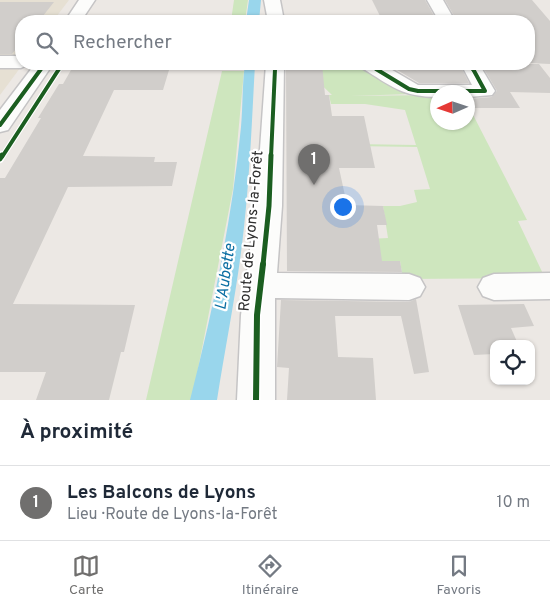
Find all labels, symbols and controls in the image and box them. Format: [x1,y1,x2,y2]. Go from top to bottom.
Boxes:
search box [15,15,535,70]
icon: search [33,29,61,57]
text: Rechercher [73,31,172,55]
north arrow [430,85,475,130]
pin: 1 [298,144,330,185]
street label: Route de Lyons-la-Forêt [235,150,269,312]
your location [330,194,356,220]
water label: L'Aubette [211,242,241,311]
map controls [490,340,535,385]
button: locate [490,340,535,385]
text: À proximité [20,419,133,446]
text: Les Balcons de Lyons [67,481,256,505]
text: 1 [33,493,39,513]
text: 10 m [496,493,530,513]
text: Lieu · Route de Lyons-la-Forêt [67,505,278,525]
tab: Carte [69,552,104,599]
tab: Itinéraire [242,552,299,599]
tab: Favoris [437,552,481,599]

